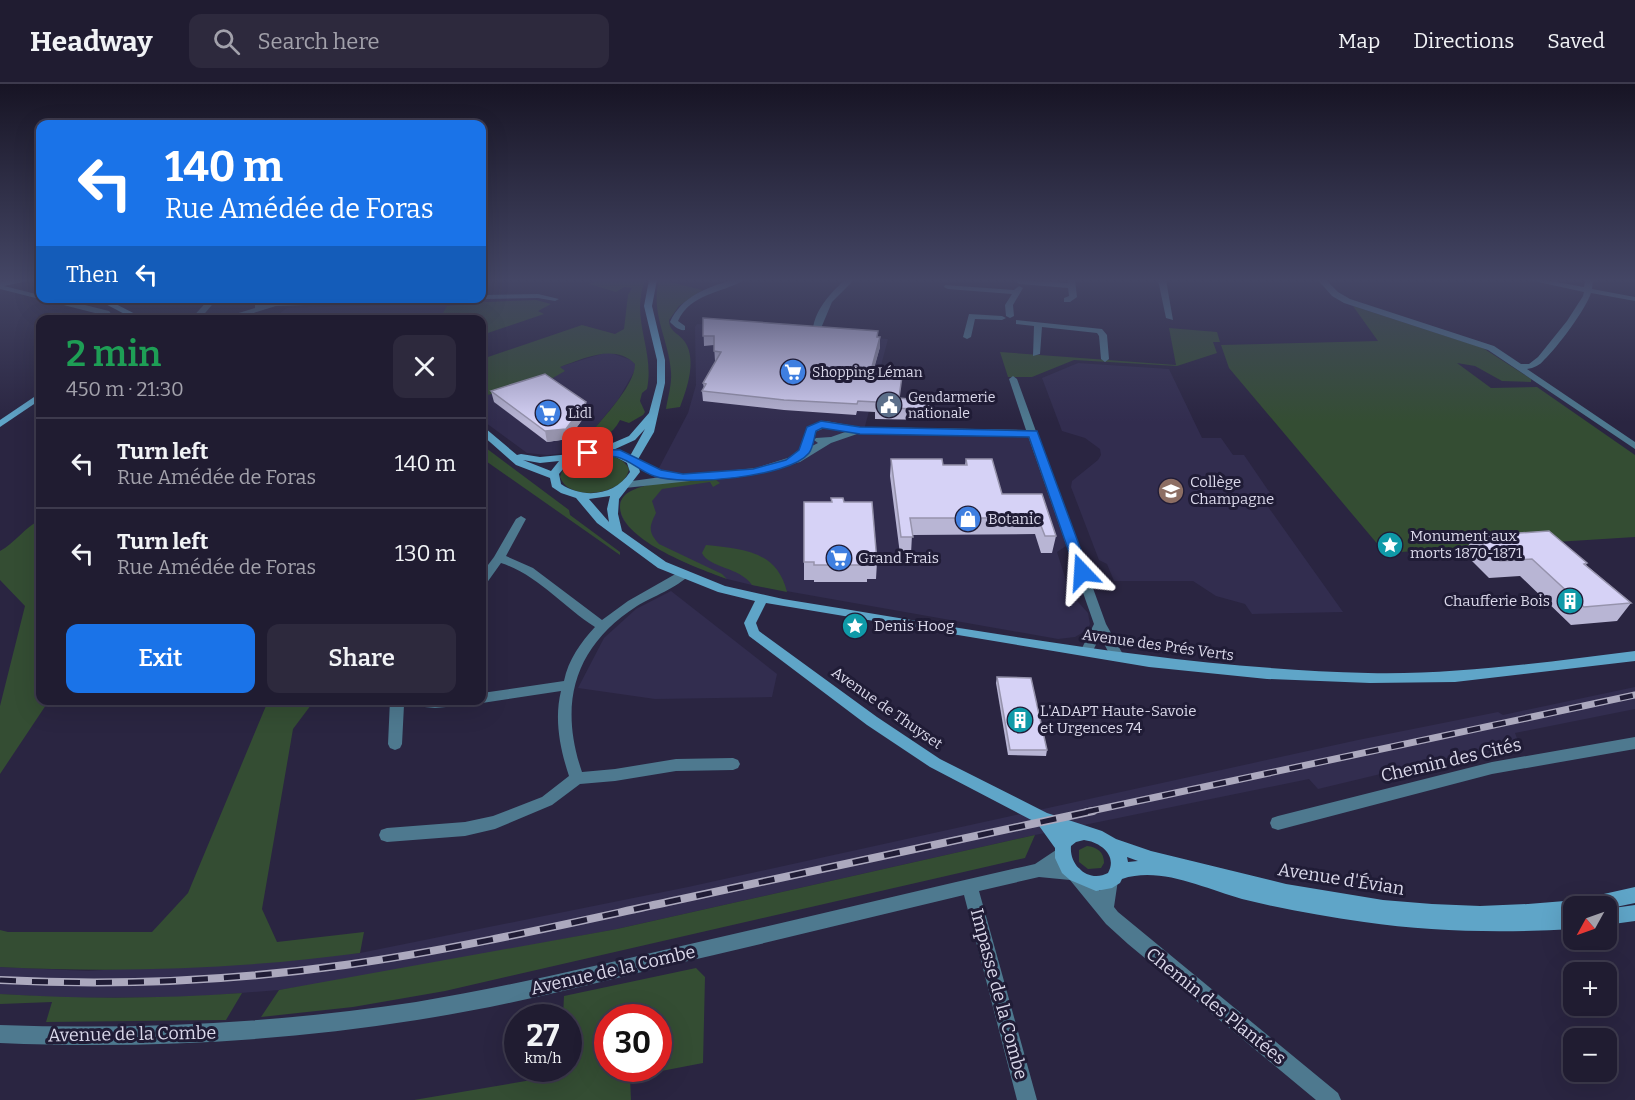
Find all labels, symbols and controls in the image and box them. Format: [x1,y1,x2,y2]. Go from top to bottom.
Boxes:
search box [189,14,609,68]
text: Headway [30,25,153,58]
icon: search [210,25,243,58]
text: Search here [258,28,380,55]
text: Map [1338,28,1380,54]
text: Directions [1413,28,1514,54]
text: Saved [1547,28,1605,54]
text: 140 m [165,142,283,192]
icon: left [66,144,144,222]
text: Rue Amédée de Foras [165,193,434,225]
icon: left [130,258,163,291]
text: Then [66,261,118,288]
text: 2 min [66,332,161,376]
button: close [393,335,456,398]
supermarket icon: Shopping Léman [778,357,808,387]
place label: Shopping Léman [812,364,923,381]
text: 450 m · 21:30 [66,377,184,401]
place label: Gendarmerie nationale [908,389,995,422]
public building icon: Gendarmerie nationale [874,390,904,420]
supermarket icon: Lidl [533,398,563,428]
place label: Lidl [568,405,592,422]
pin [562,427,613,478]
icon: arrive [571,436,604,469]
text: Turn left [117,438,209,465]
icon: left [66,447,99,480]
text: 140 m [395,450,456,477]
text: Rue Amédée de Foras [117,465,316,489]
place label: Collège Champagne [1190,473,1274,508]
school or university icon: Collège Champagne [1156,476,1186,506]
shop icon: Botanic [953,504,983,534]
place label: Botanic [988,510,1042,528]
place label: Monument aux morts 1870-1871 [1410,527,1522,562]
text: Turn left [117,528,209,555]
place icon: Monument aux morts 1870-1871 [1375,530,1405,560]
icon: left [66,537,99,570]
text: 130 m [395,540,456,567]
position arrow [1050,540,1114,604]
supermarket icon: Grand Frais [824,543,854,573]
place label: Grand Frais [858,549,939,567]
text: Rue Amédée de Foras [117,555,316,579]
building icon: Chaufferie Bois [1555,586,1585,616]
place label: Chaufferie Bois [1444,592,1550,610]
place icon: Denis Hoog [840,611,870,641]
place label: Denis Hoog [874,617,954,635]
button: Exit [66,624,255,693]
button: Share [267,624,456,693]
street label: Avenue des Prés Verts [1081,625,1235,665]
street label: Avenue de Thuyset [828,663,946,753]
place label: L'ADAPT Haute-Savoie et Urgences 74 [1040,702,1196,737]
building icon: L'ADAPT Haute-Savoie et Urgences 74 [1005,705,1035,735]
street label: Chemin des Cités [1379,733,1523,787]
street label: Avenue d'Évian [1276,857,1407,900]
north arrow [1563,896,1617,950]
map controls [1563,896,1617,1082]
street label: Impasse de la Combe [966,906,1032,1082]
street label: Avenue de la Combe [529,940,697,1000]
street label: Chemin des Plantées [1142,943,1290,1069]
button: + [1563,962,1617,1016]
speed limit sign: 30 [594,1004,672,1082]
text: 27 [527,1018,559,1054]
street label: Avenue de la Combe [48,1022,216,1046]
button: − [1563,1028,1617,1082]
text: km/h [524,1049,562,1067]

